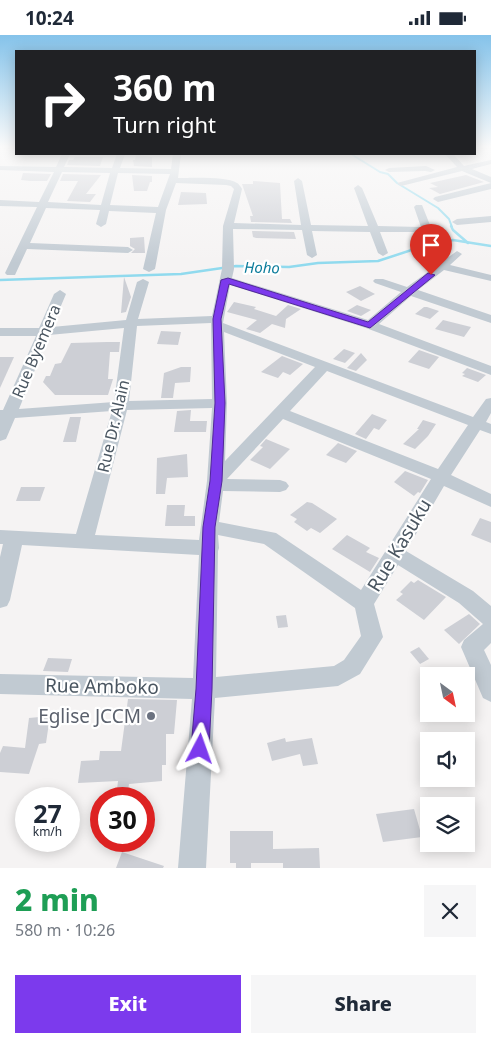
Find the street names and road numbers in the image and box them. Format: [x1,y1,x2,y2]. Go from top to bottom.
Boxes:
street label: Rue Byemera [6,301,66,401]
street label: Rue Dr. Alain [92,377,134,475]
street label: Rue Kasuku [361,494,437,596]
street label: Rue Amboko [45,672,159,700]

